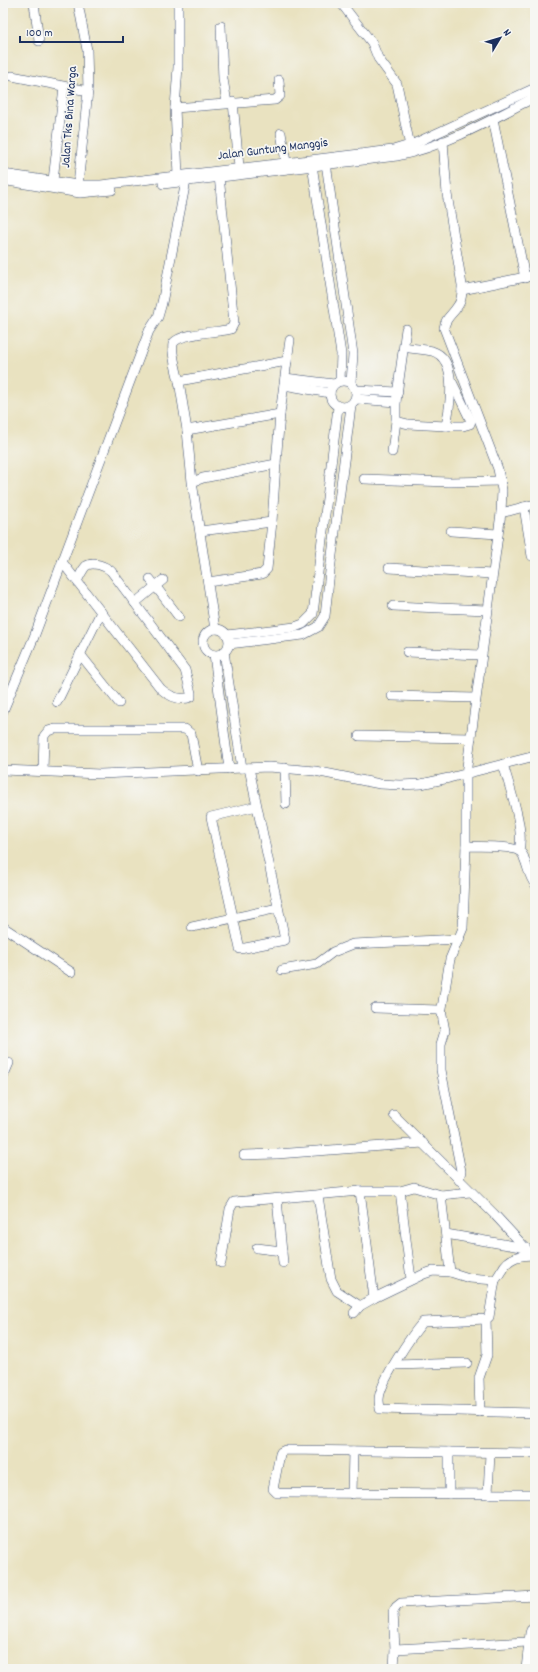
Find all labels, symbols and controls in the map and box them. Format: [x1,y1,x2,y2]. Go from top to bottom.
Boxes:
scale bar [20,18,123,44]
north arrow [480,18,520,58]
text: 100 m [26,25,53,42]
text: N [498,26,515,41]
street label: Jalan Tks Bina Warga [57,65,83,168]
street label: Jalan Guntung Manggis [217,134,329,166]

